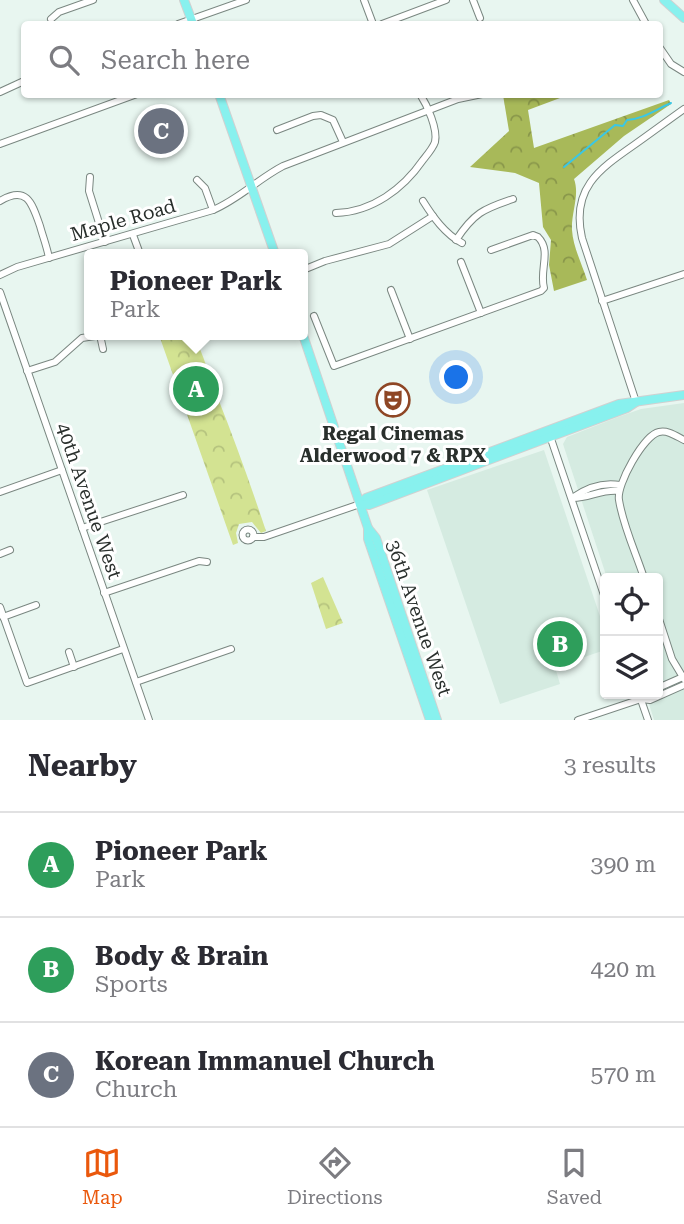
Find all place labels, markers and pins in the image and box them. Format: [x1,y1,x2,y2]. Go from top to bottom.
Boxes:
pin: C [138,105,184,157]
pin: A [173,363,219,415]
theatre icon: Regal Cinemas Alderwood 7 & RPX [374,381,412,419]
place label: Regal Cinemas Alderwood 7 & RPX [300,422,486,467]
pin: B [537,618,583,670]

